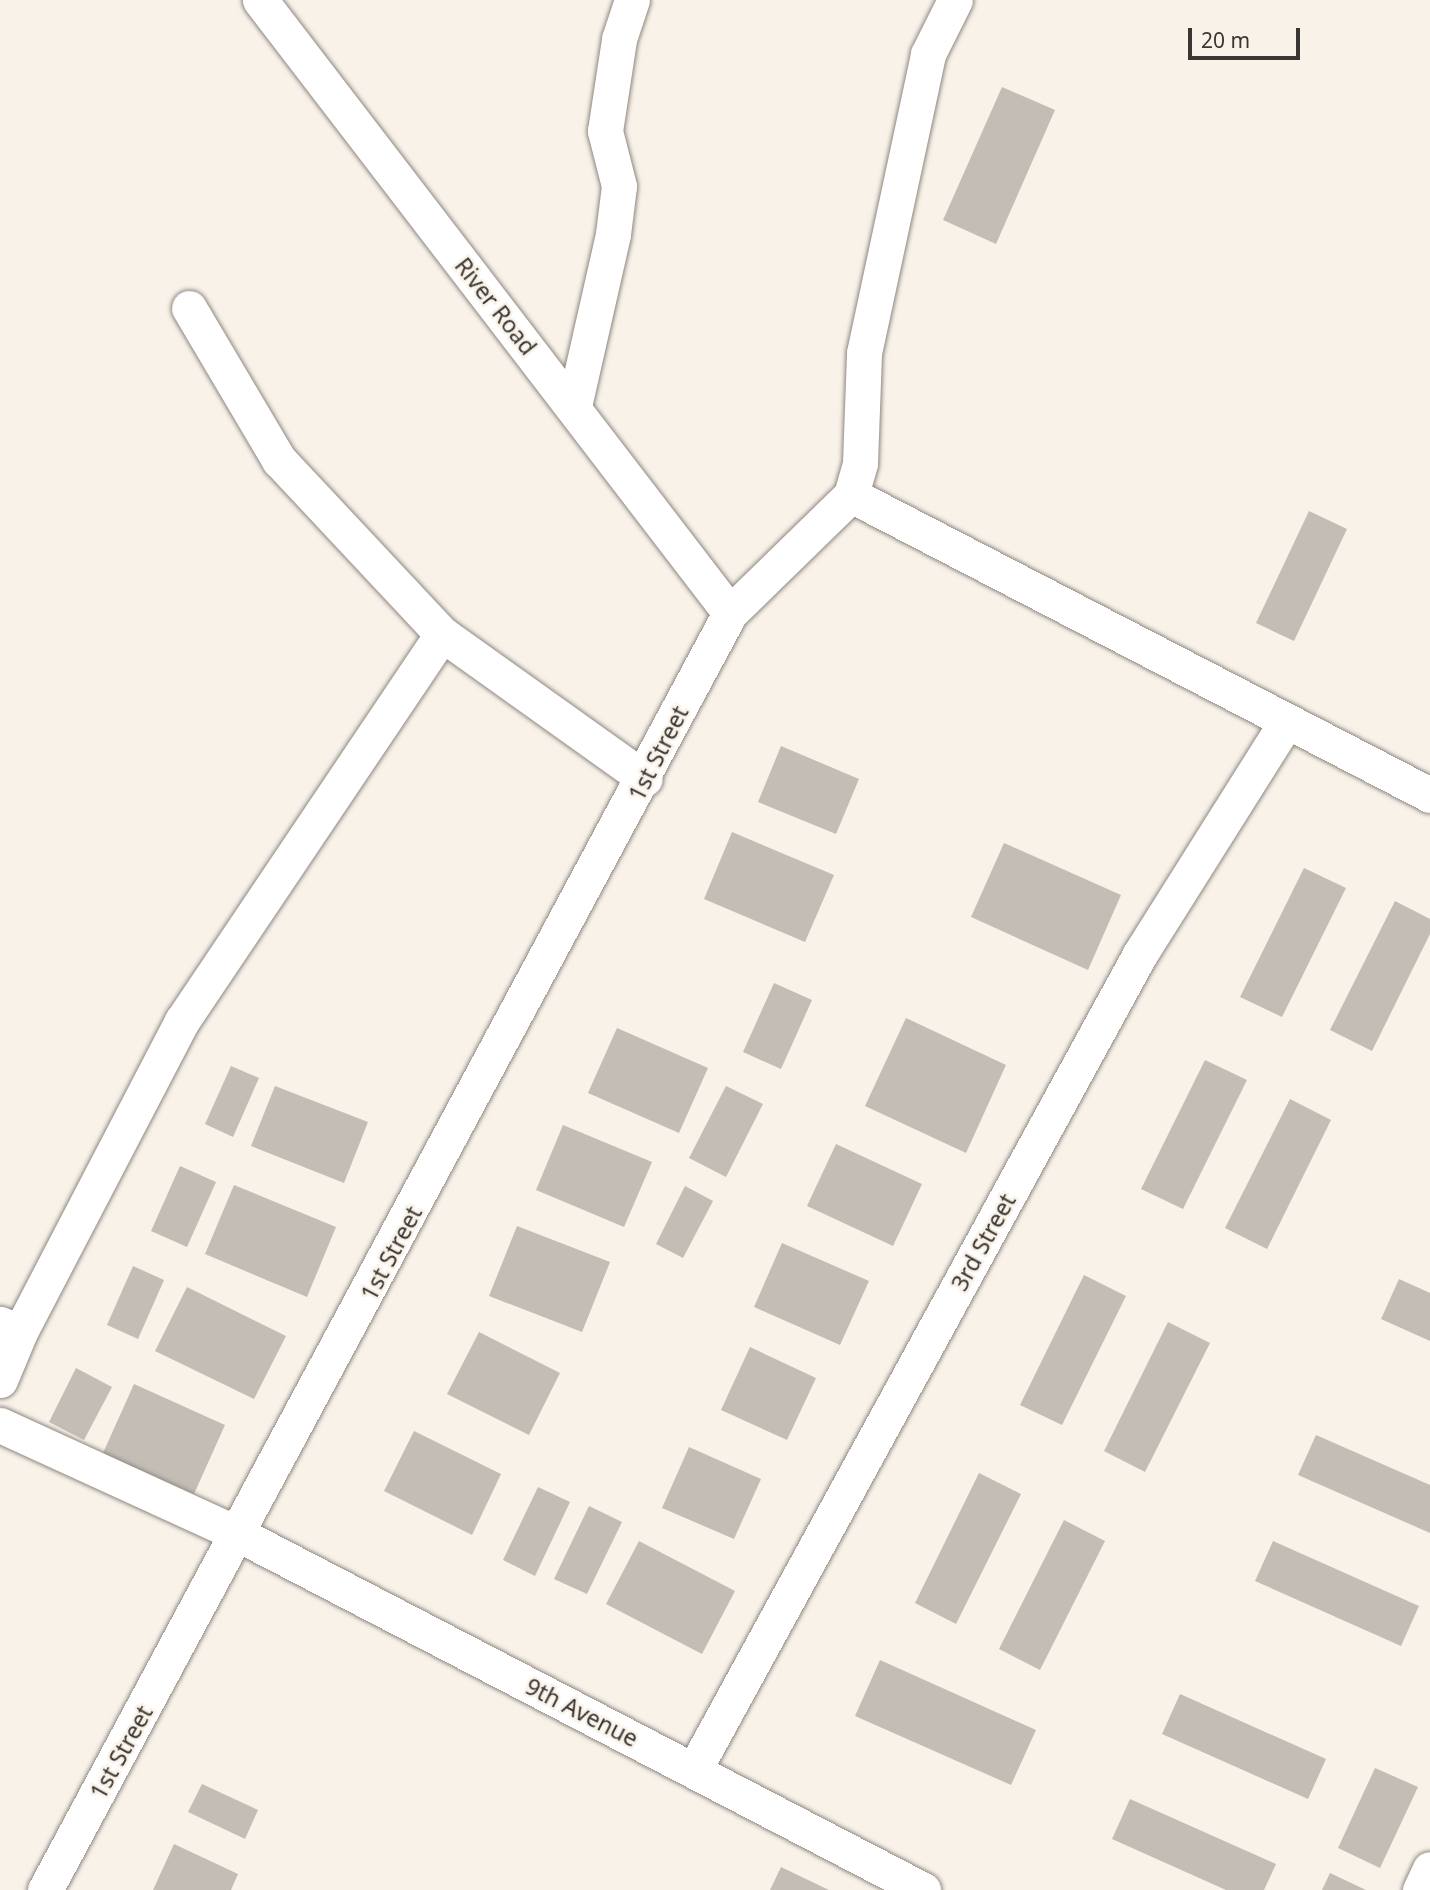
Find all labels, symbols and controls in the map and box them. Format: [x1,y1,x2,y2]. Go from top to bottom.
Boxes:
scale bar [1192,14,1304,58]
text: 20 m [1201,26,1250,54]
street label: River Road [450,252,542,360]
street label: 1st Street [622,701,694,805]
street label: 3rd Street [945,1189,1021,1295]
street label: 1st Street [355,1201,427,1305]
street label: 9th Avenue [521,1672,643,1752]
street label: 1st Street [84,1700,158,1804]

